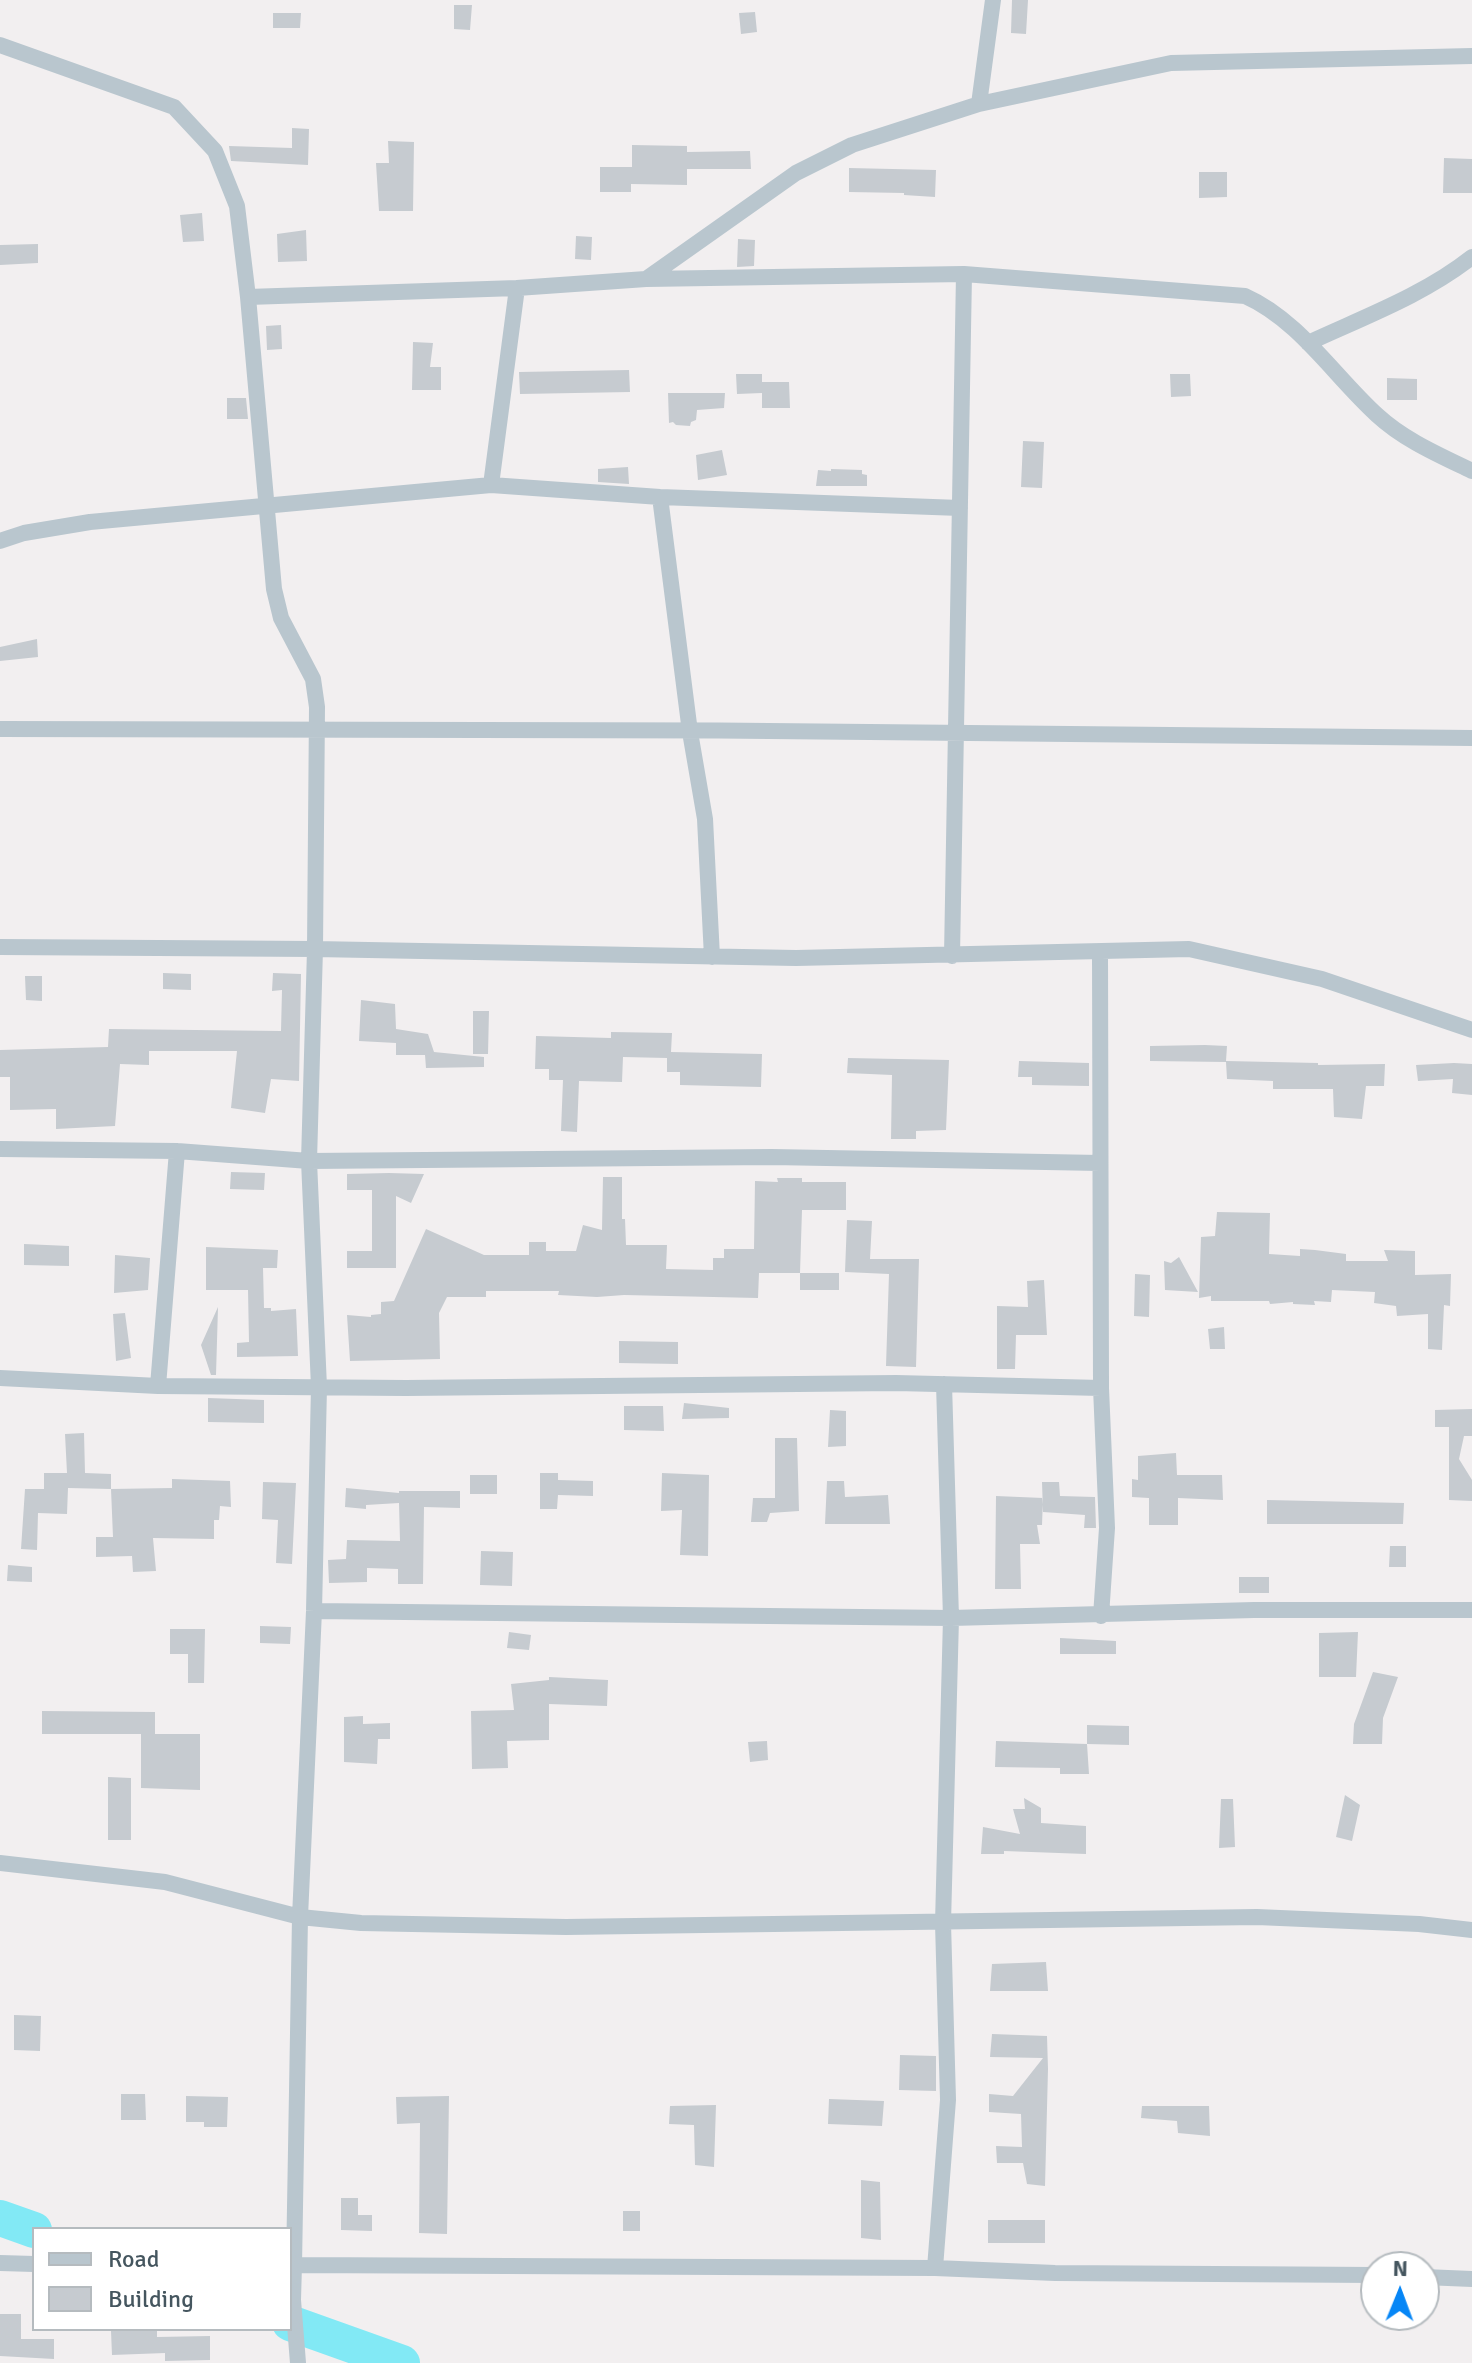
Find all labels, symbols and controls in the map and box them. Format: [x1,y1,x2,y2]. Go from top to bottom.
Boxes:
legend [32,2227,292,2331]
text: Road [108,2244,159,2274]
north arrow [1360,2251,1440,2331]
text: N [1393,2255,1408,2282]
text: Building [108,2284,194,2314]

